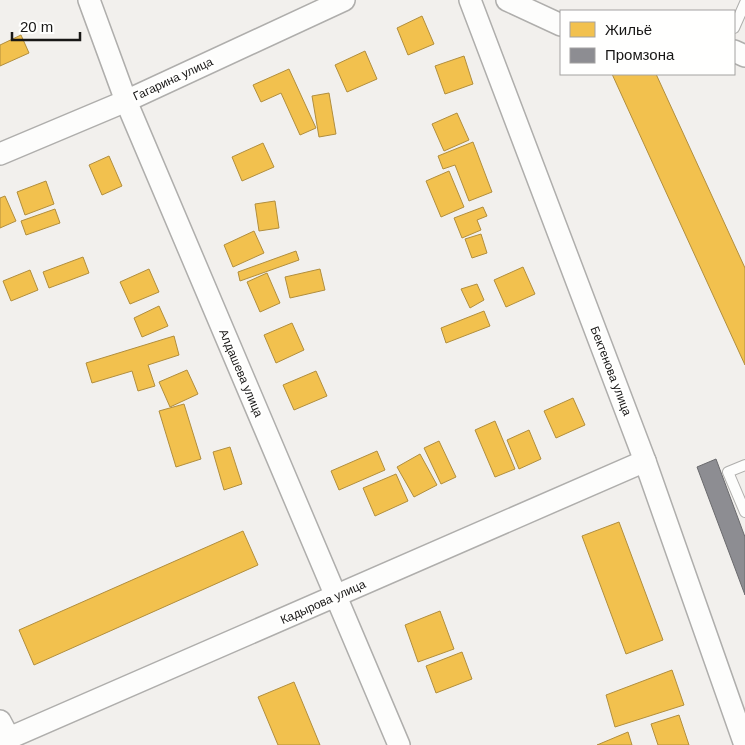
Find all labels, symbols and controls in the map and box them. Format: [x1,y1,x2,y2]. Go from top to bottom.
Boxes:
scale bar [12,10,80,42]
legend [560,10,735,75]
text: 20 m [20,18,53,35]
text: Жильё [605,21,652,38]
text: Промзона [605,46,675,63]
street label: Гагарина улица [131,54,215,104]
street label: Бектенова улица [588,324,635,418]
street label: Алдашева улица [216,327,266,419]
street label: Кадырова улица [278,577,368,627]

